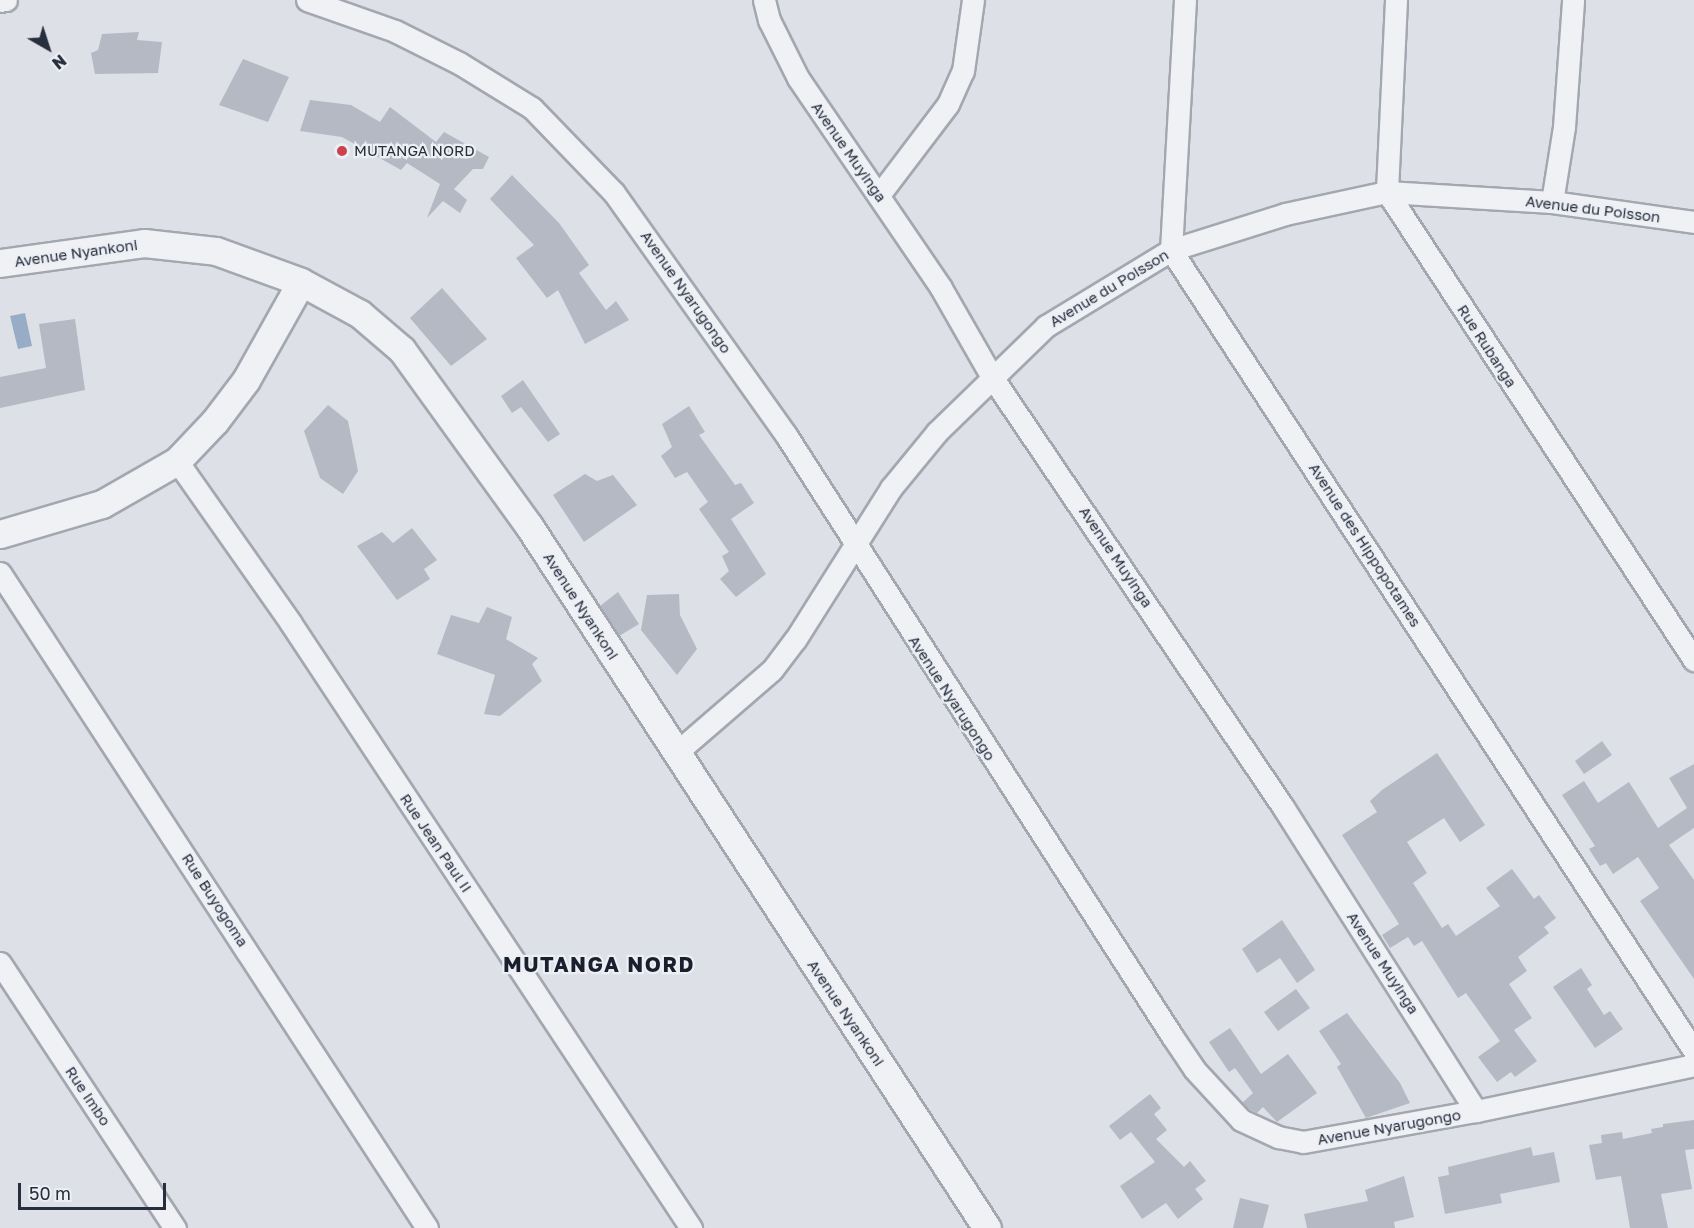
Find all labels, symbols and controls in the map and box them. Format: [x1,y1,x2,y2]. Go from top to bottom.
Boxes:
north arrow [18,18,78,78]
text: N [48,50,70,74]
street label: Avenue Muyinga [808,98,890,206]
place label: MUTANGA NORD [354,142,475,160]
marker: MUTANGA NORD [335,144,349,158]
street label: Avenue du Poisson [1525,192,1661,226]
street label: Avenue Nyarugongo [637,227,735,357]
street label: Avenue Nyankoni [13,235,139,271]
street label: Avenue du Poisson [1046,245,1172,331]
street label: Rue Rubanga [1454,301,1520,391]
street label: Avenue des Hippopotames [1305,460,1425,630]
street label: Avenue Muyinga [1076,503,1156,611]
street label: Avenue Nyankoni [540,549,622,663]
street label: Avenue Nyarugongo [905,632,999,764]
street label: Rue Jean Paul II [396,790,476,896]
street label: Rue Buyogoma [178,850,252,950]
street label: Avenue Muyinga [1343,909,1423,1017]
district label: MUTANGA NORD [503,951,695,977]
street label: Avenue Nyankoni [804,956,888,1070]
street label: Rue Imbo [62,1063,114,1129]
street label: Avenue Nyarugongo [1316,1106,1462,1148]
scale bar [21,1171,170,1209]
text: 50 m [29,1182,71,1204]

